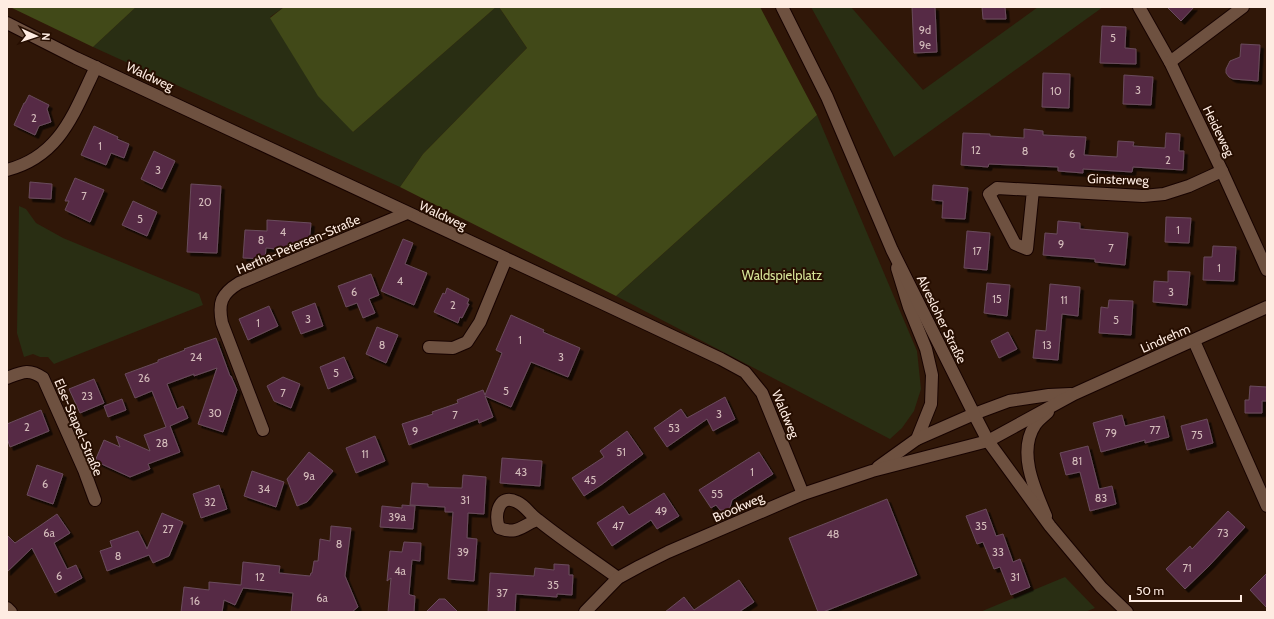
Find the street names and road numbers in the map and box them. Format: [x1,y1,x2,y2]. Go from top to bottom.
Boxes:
street label: Waldweg [124,58,177,94]
street label: Heideweg [1200,103,1238,160]
street label: Ginsterweg [1087,170,1150,188]
street label: Waldweg [417,197,470,233]
street label: Hertha-Petersen-Straße [234,211,363,277]
street label: Alvesloher Straße [914,272,970,366]
street label: Lindrehm [1138,320,1192,356]
street label: Else-Stapel-Straße [51,376,107,478]
street label: Waldweg [769,388,803,441]
street label: Brookweg [710,488,767,525]

